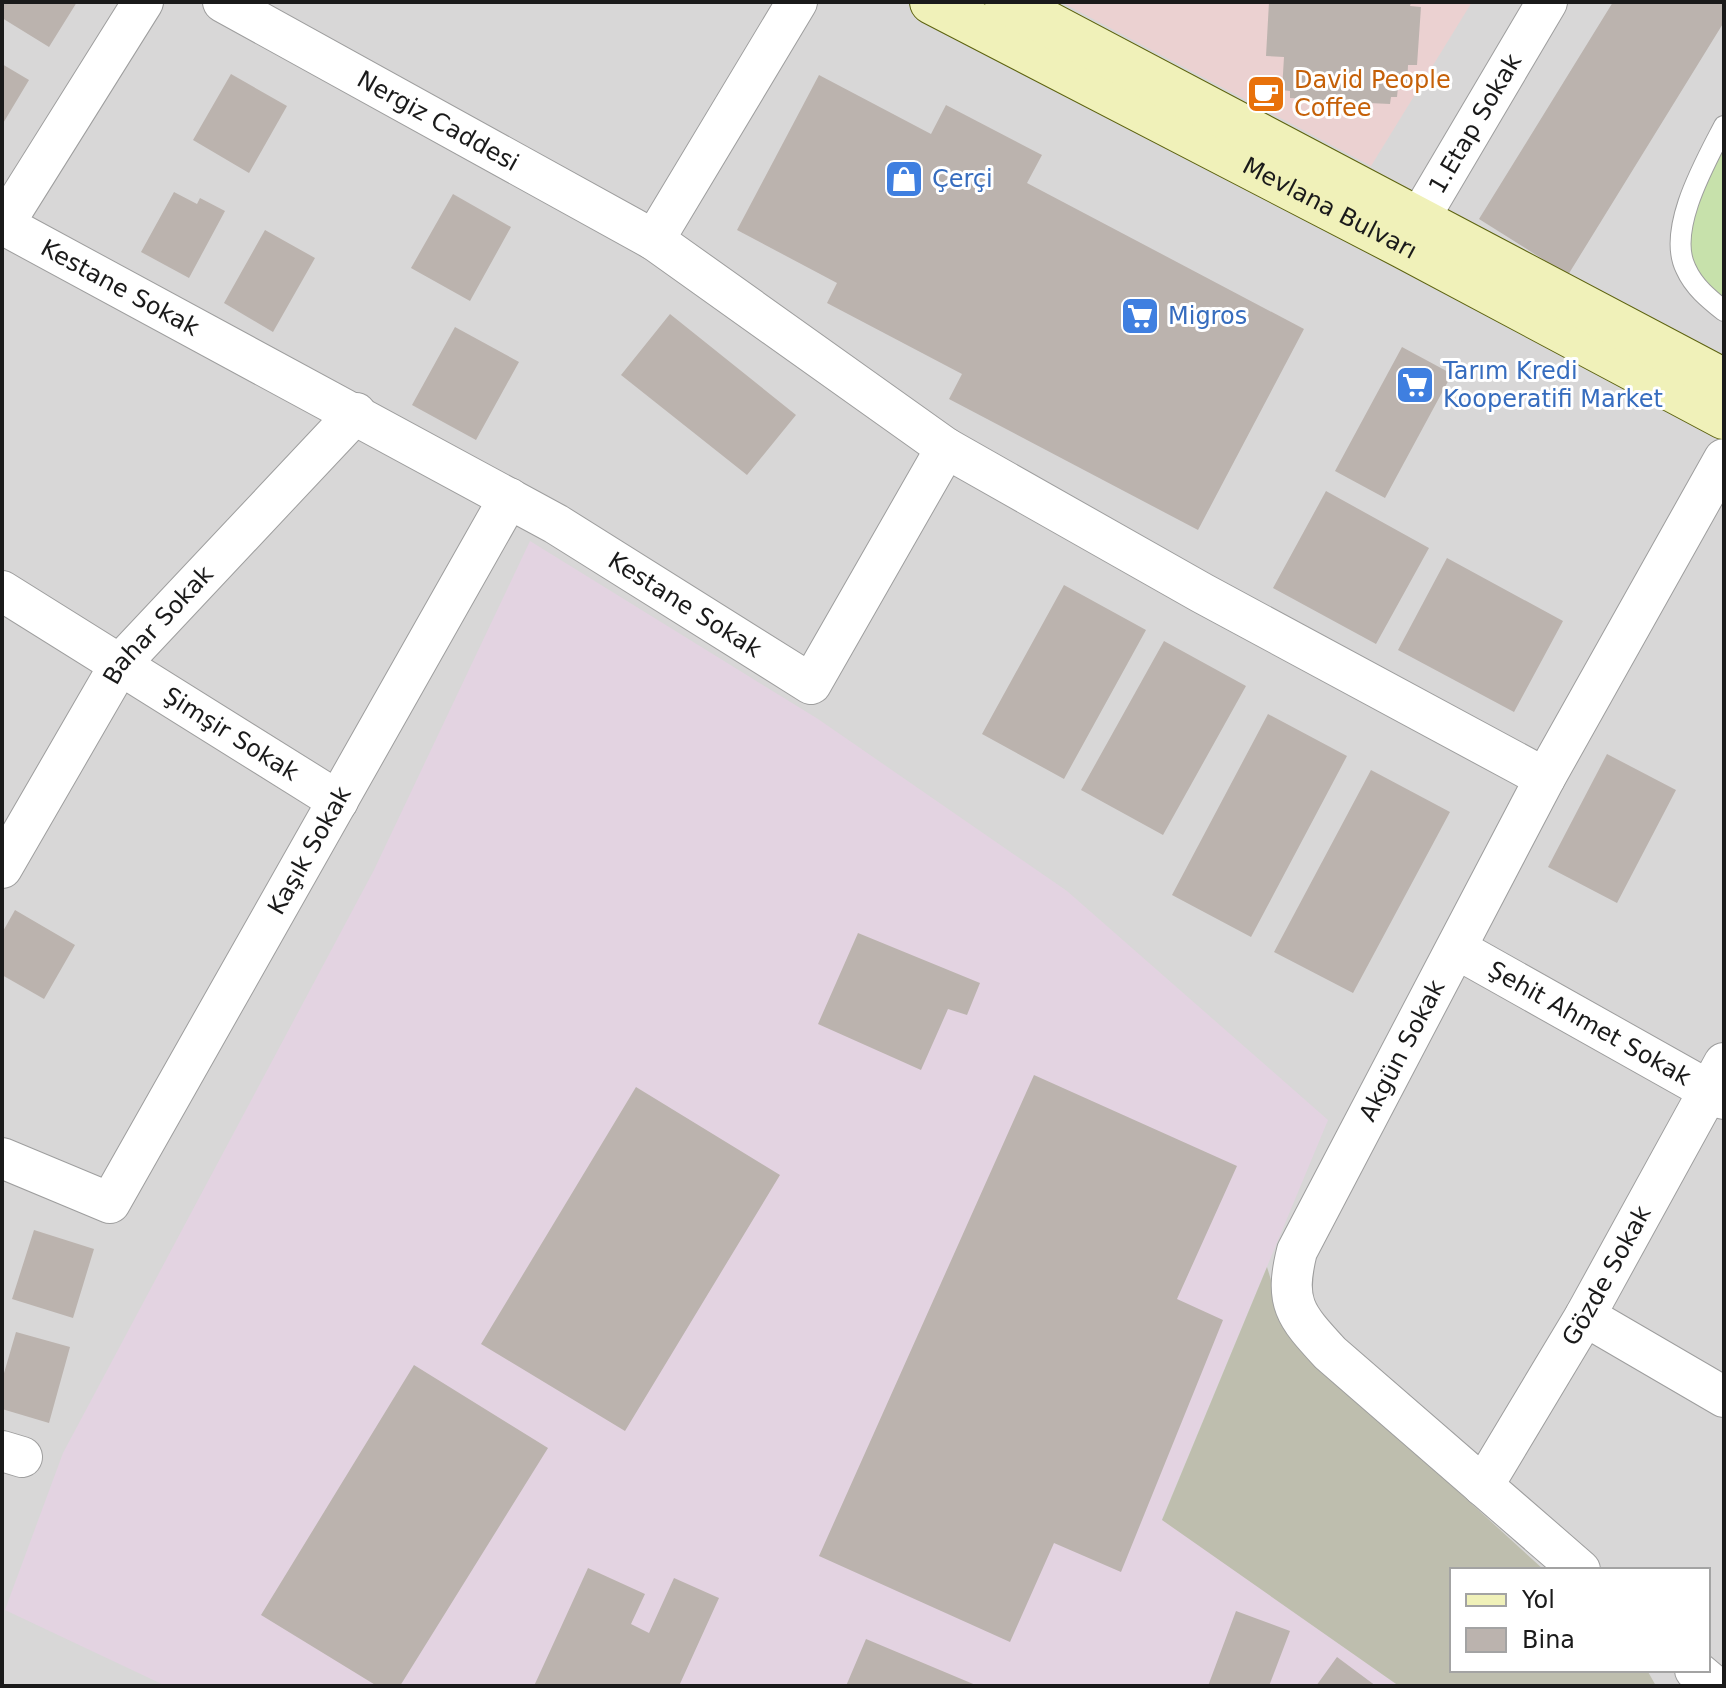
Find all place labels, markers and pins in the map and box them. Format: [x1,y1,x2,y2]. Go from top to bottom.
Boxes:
place label: David People Coffee [1294,66,1451,122]
cafe icon: David People Coffee [1245,73,1287,115]
shop icon: Çerçi [883,158,925,200]
place label: Çerçi [932,165,993,193]
supermarket icon: Migros [1119,295,1161,337]
place label: Migros [1168,302,1247,330]
place label: Tarım Kredi Kooperatifi Market [1442,357,1663,413]
supermarket icon: Tarım Kredi Kooperatifi Market [1394,364,1436,406]

